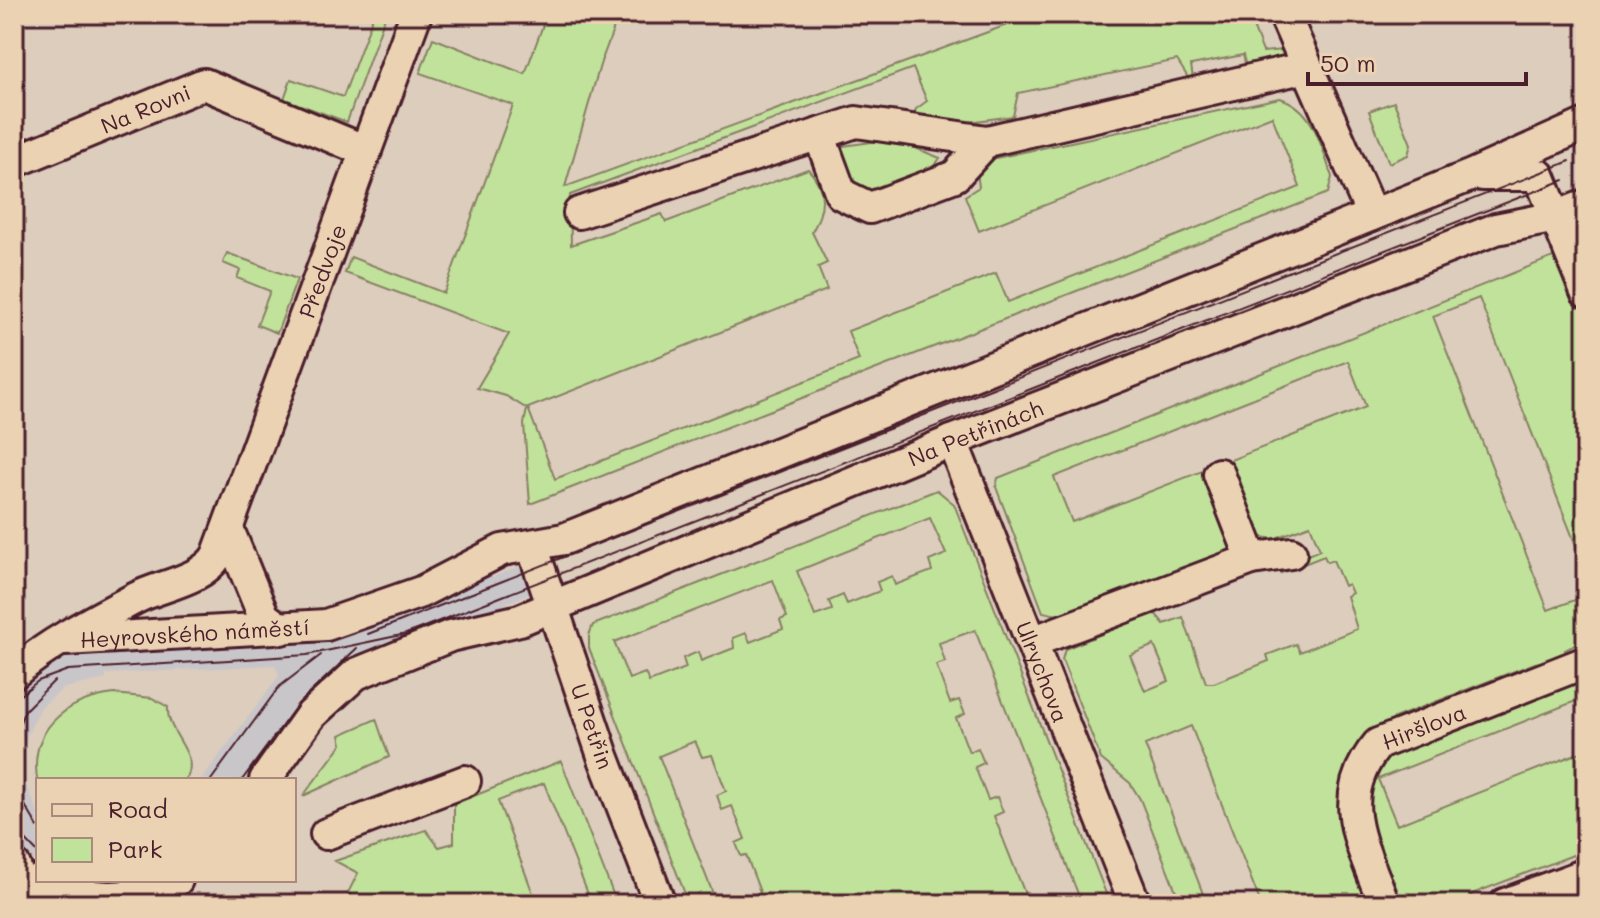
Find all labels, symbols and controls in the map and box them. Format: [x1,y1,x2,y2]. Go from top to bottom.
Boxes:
scale bar [1308,36,1526,86]
text: 50 m [1320,47,1376,78]
street label: Na Rovni [96,77,195,139]
street label: Předvoje [291,220,352,322]
street label: Na Petřinách [903,393,1047,472]
street label: Heyrovského náměstí [79,611,310,654]
street label: Ulrychova [1010,617,1076,726]
street label: U Petřin [565,679,621,773]
street label: Hiršlova [1377,696,1470,756]
legend [36,778,296,882]
text: Road [108,793,168,824]
text: Park [108,833,162,864]

